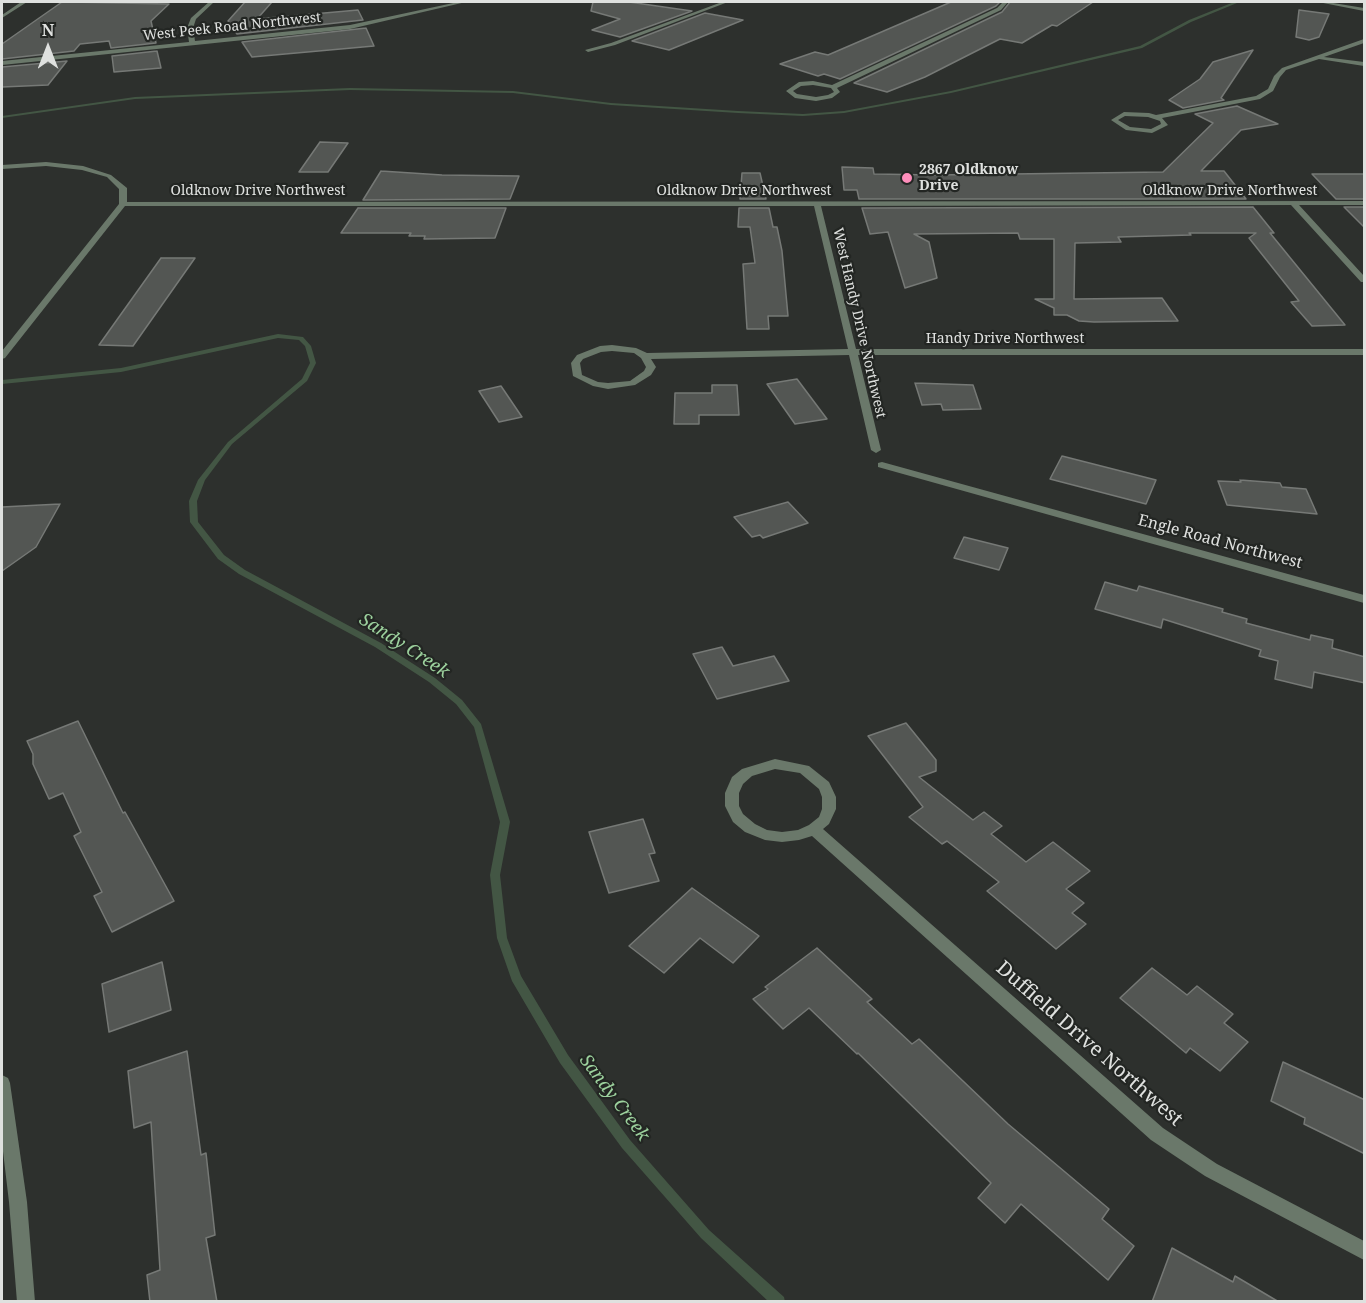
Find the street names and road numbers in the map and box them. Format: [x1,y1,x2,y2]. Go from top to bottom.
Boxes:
street label: West Peek Road Northwest [142,9,322,45]
street label: Oldknow Drive Northwest [171,183,345,199]
street label: Oldknow Drive Northwest [657,183,831,199]
street label: Oldknow Drive Northwest [1143,183,1317,199]
street label: West Handy Drive Northwest [829,226,889,420]
street label: Handy Drive Northwest [926,331,1084,347]
street label: Engle Road Northwest [1136,511,1304,573]
street label: Duffield Drive Northwest [991,956,1187,1132]

